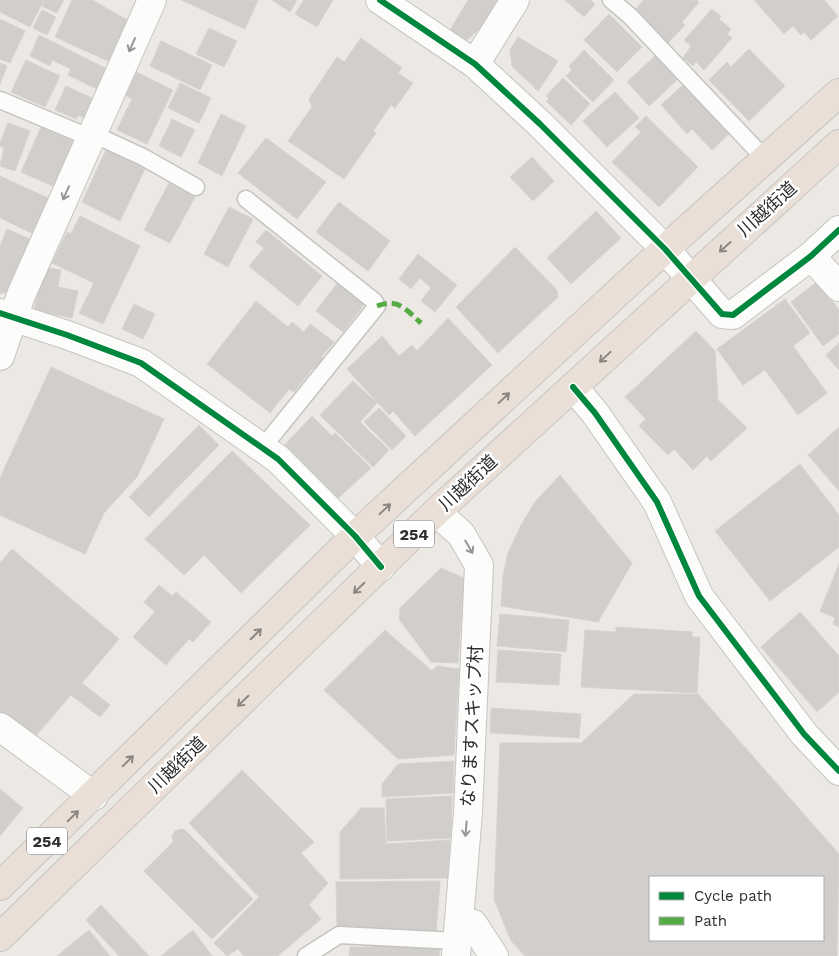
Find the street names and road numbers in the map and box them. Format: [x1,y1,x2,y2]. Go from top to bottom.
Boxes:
street label: 川越街道 [733,177,800,241]
street label: 川越街道 [434,450,501,515]
road number: 254 [394,520,434,548]
street label: なりますスキップ村 [457,645,486,807]
street label: 川越街道 [143,732,210,797]
road number: 254 [27,828,67,854]

